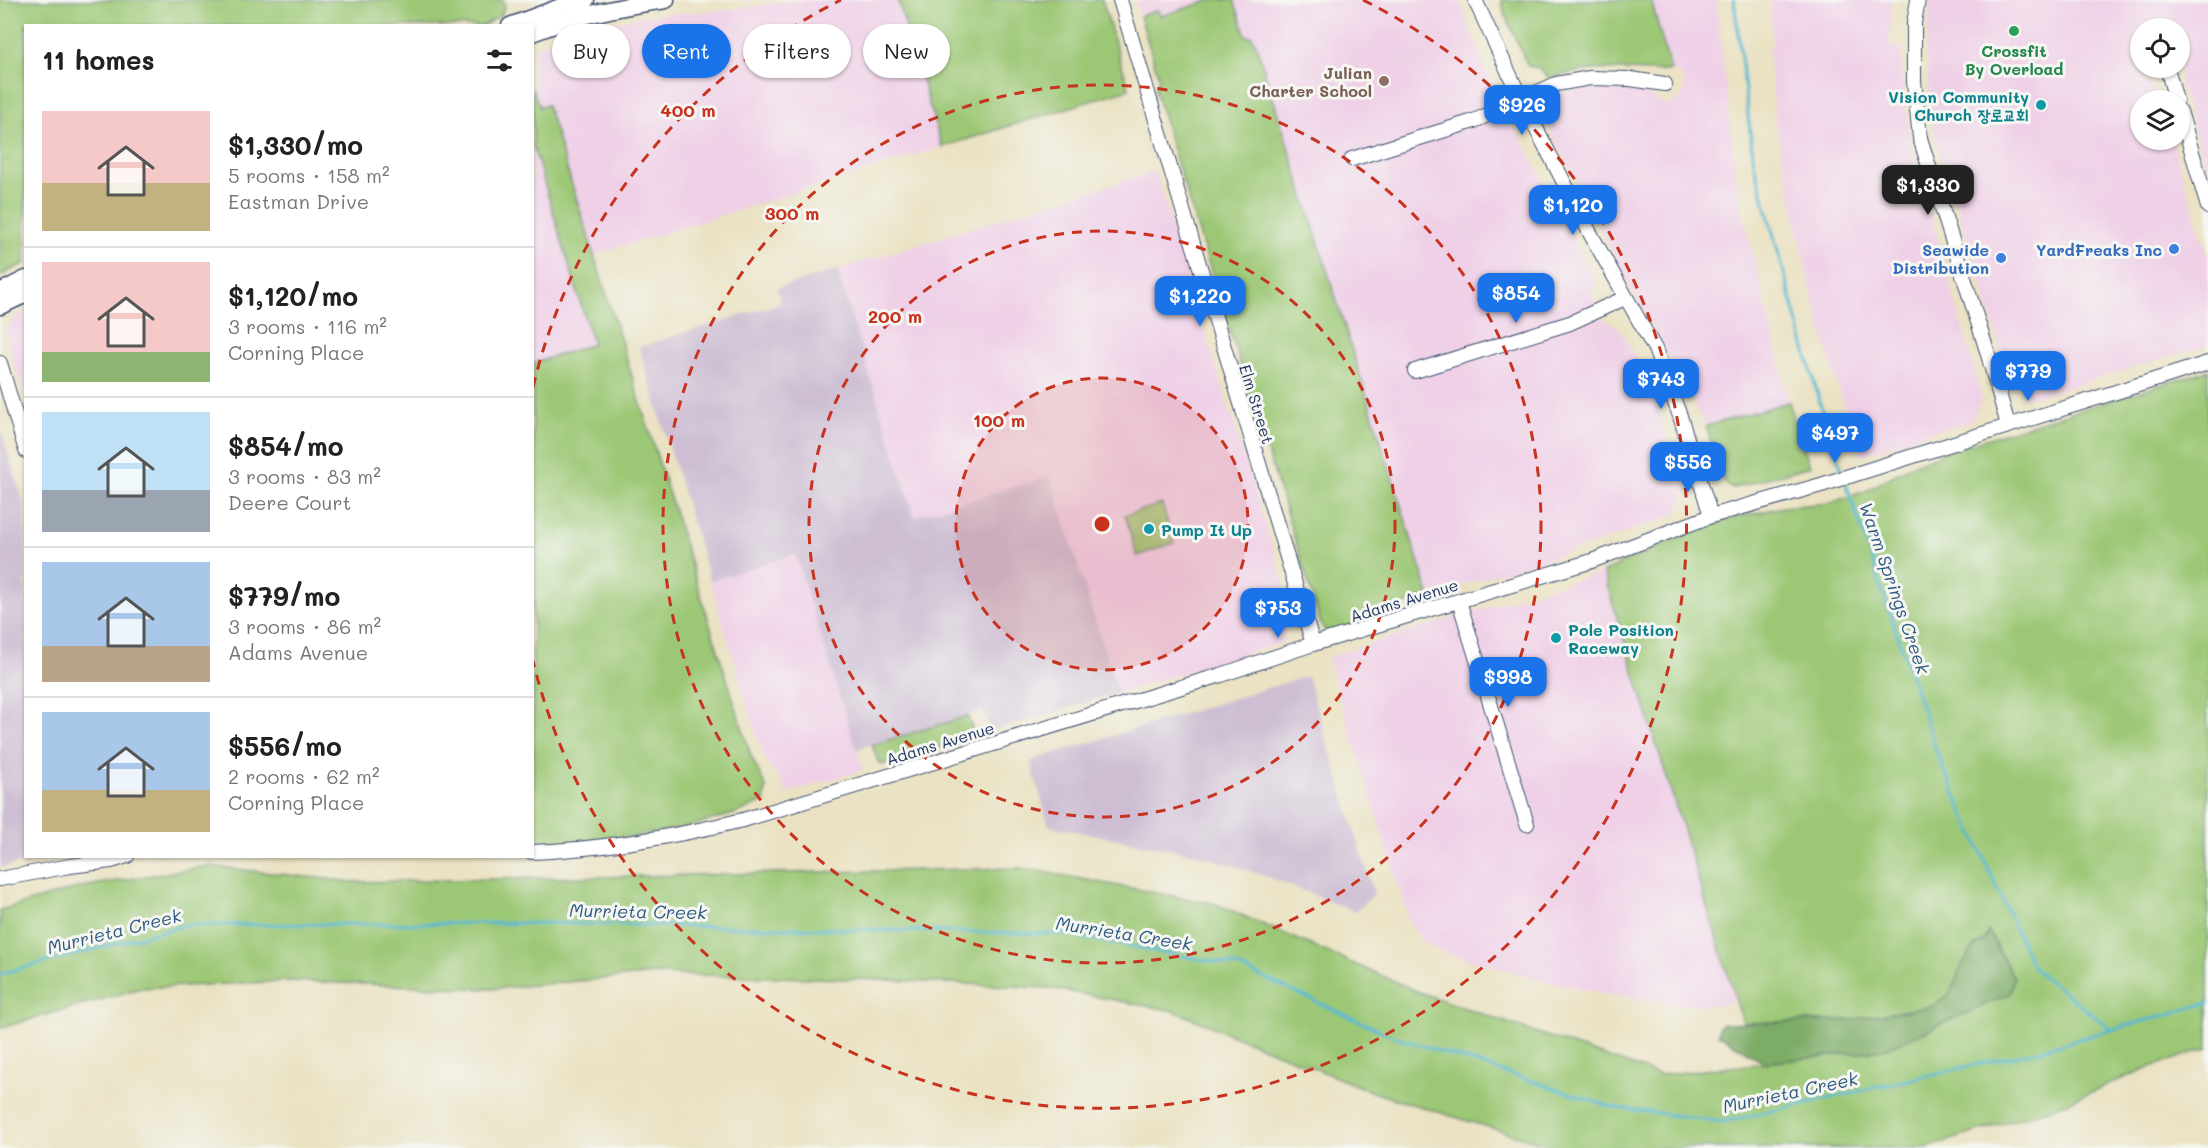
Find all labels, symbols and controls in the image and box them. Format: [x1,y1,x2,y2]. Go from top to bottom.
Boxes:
map controls [2130,18,2190,150]
button: locate [2130,18,2190,78]
chip: Buy [552,24,630,78]
chip: Rent [642,24,731,78]
chip: Filters [743,24,851,78]
chip: New [863,24,950,78]
marker: Crossfit By Overload [2007,24,2021,38]
place label: Crossfit By Overload [1965,40,2063,79]
text: 11 homes [42,43,155,77]
icon: filters [483,44,516,77]
place label: Julian Charter School [1249,62,1372,101]
marker: Julian Charter School [1377,74,1391,88]
pin: $926 [1486,85,1558,136]
place label: Vision Community Church 장로교회 [1888,86,2029,125]
button: layers [2130,90,2190,150]
text: $926 [1498,91,1546,117]
text: 400 m [660,98,716,122]
marker: Vision Community Church 장로교회 [2034,98,2048,112]
text: $1,330/mo [228,128,363,162]
icon: home [90,135,162,207]
text: 5 rooms · 158 m² [228,162,390,188]
pin: $1,330 [1879,165,1977,216]
text: $1,330 [1896,171,1960,197]
pin: $1,120 [1524,185,1622,236]
text: Eastman Drive [228,188,369,214]
text: $1,120 [1543,191,1603,217]
text: 300 m [765,201,819,225]
place label: Seawide Distribution [1892,239,1989,278]
place label: YardFreaks Inc [2036,239,2162,260]
marker: YardFreaks Inc [2167,242,2181,256]
marker: Seawide Distribution [1994,251,2008,265]
pin: $854 [1480,273,1552,324]
pin: $1,220 [1151,276,1249,327]
text: $1,120/mo [228,279,358,313]
text: $854 [1491,279,1541,305]
text: $1,220 [1169,282,1231,308]
icon: home [90,286,162,358]
text: 200 m [868,304,922,328]
text: 3 rooms · 116 m² [228,313,387,339]
text: Corning Place [228,339,364,365]
pin: $779 [1992,351,2064,402]
text: $779 [2005,357,2051,383]
pin: $743 [1625,359,1697,410]
street label: Elm Street [1235,362,1279,446]
text: $743 [1637,365,1685,391]
text: 100 m [973,408,1025,432]
pin: $497 [1799,413,1871,464]
text: $497 [1811,419,1859,445]
text: $854/mo [228,429,343,463]
icon: home [90,436,162,508]
pin: $556 [1652,442,1724,493]
text: $556 [1664,448,1712,474]
text: 3 rooms · 83 m² [228,463,381,489]
text: Deere Court [228,489,351,515]
water label: Warm Springs Creek [1854,499,1936,678]
centre of rings [1092,514,1112,534]
place label: Pump It Up [1161,519,1252,540]
marker: Pump It Up [1142,522,1156,536]
street label: Adams Avenue [1347,574,1461,626]
text: $779/mo [228,579,340,613]
icon: home [90,586,162,658]
pin: $753 [1242,588,1314,639]
text: $753 [1254,594,1302,620]
text: 3 rooms · 86 m² [228,613,381,639]
place label: Pole Position Raceway [1568,619,1674,658]
marker: Pole Position Raceway [1549,631,1563,645]
text: Adams Avenue [228,639,368,665]
pin: $998 [1472,657,1544,708]
text: $998 [1484,663,1532,689]
street label: Adams Avenue [883,717,997,769]
text: $556/mo [228,729,342,763]
icon: home [90,736,162,808]
text: 2 rooms · 62 m² [228,763,380,789]
text: Corning Place [228,789,364,815]
water label: Murrieta Creek [569,898,707,924]
water label: Murrieta Creek [44,903,184,959]
water label: Murrieta Creek [1054,910,1194,956]
water label: Murrieta Creek [1720,1066,1860,1118]

